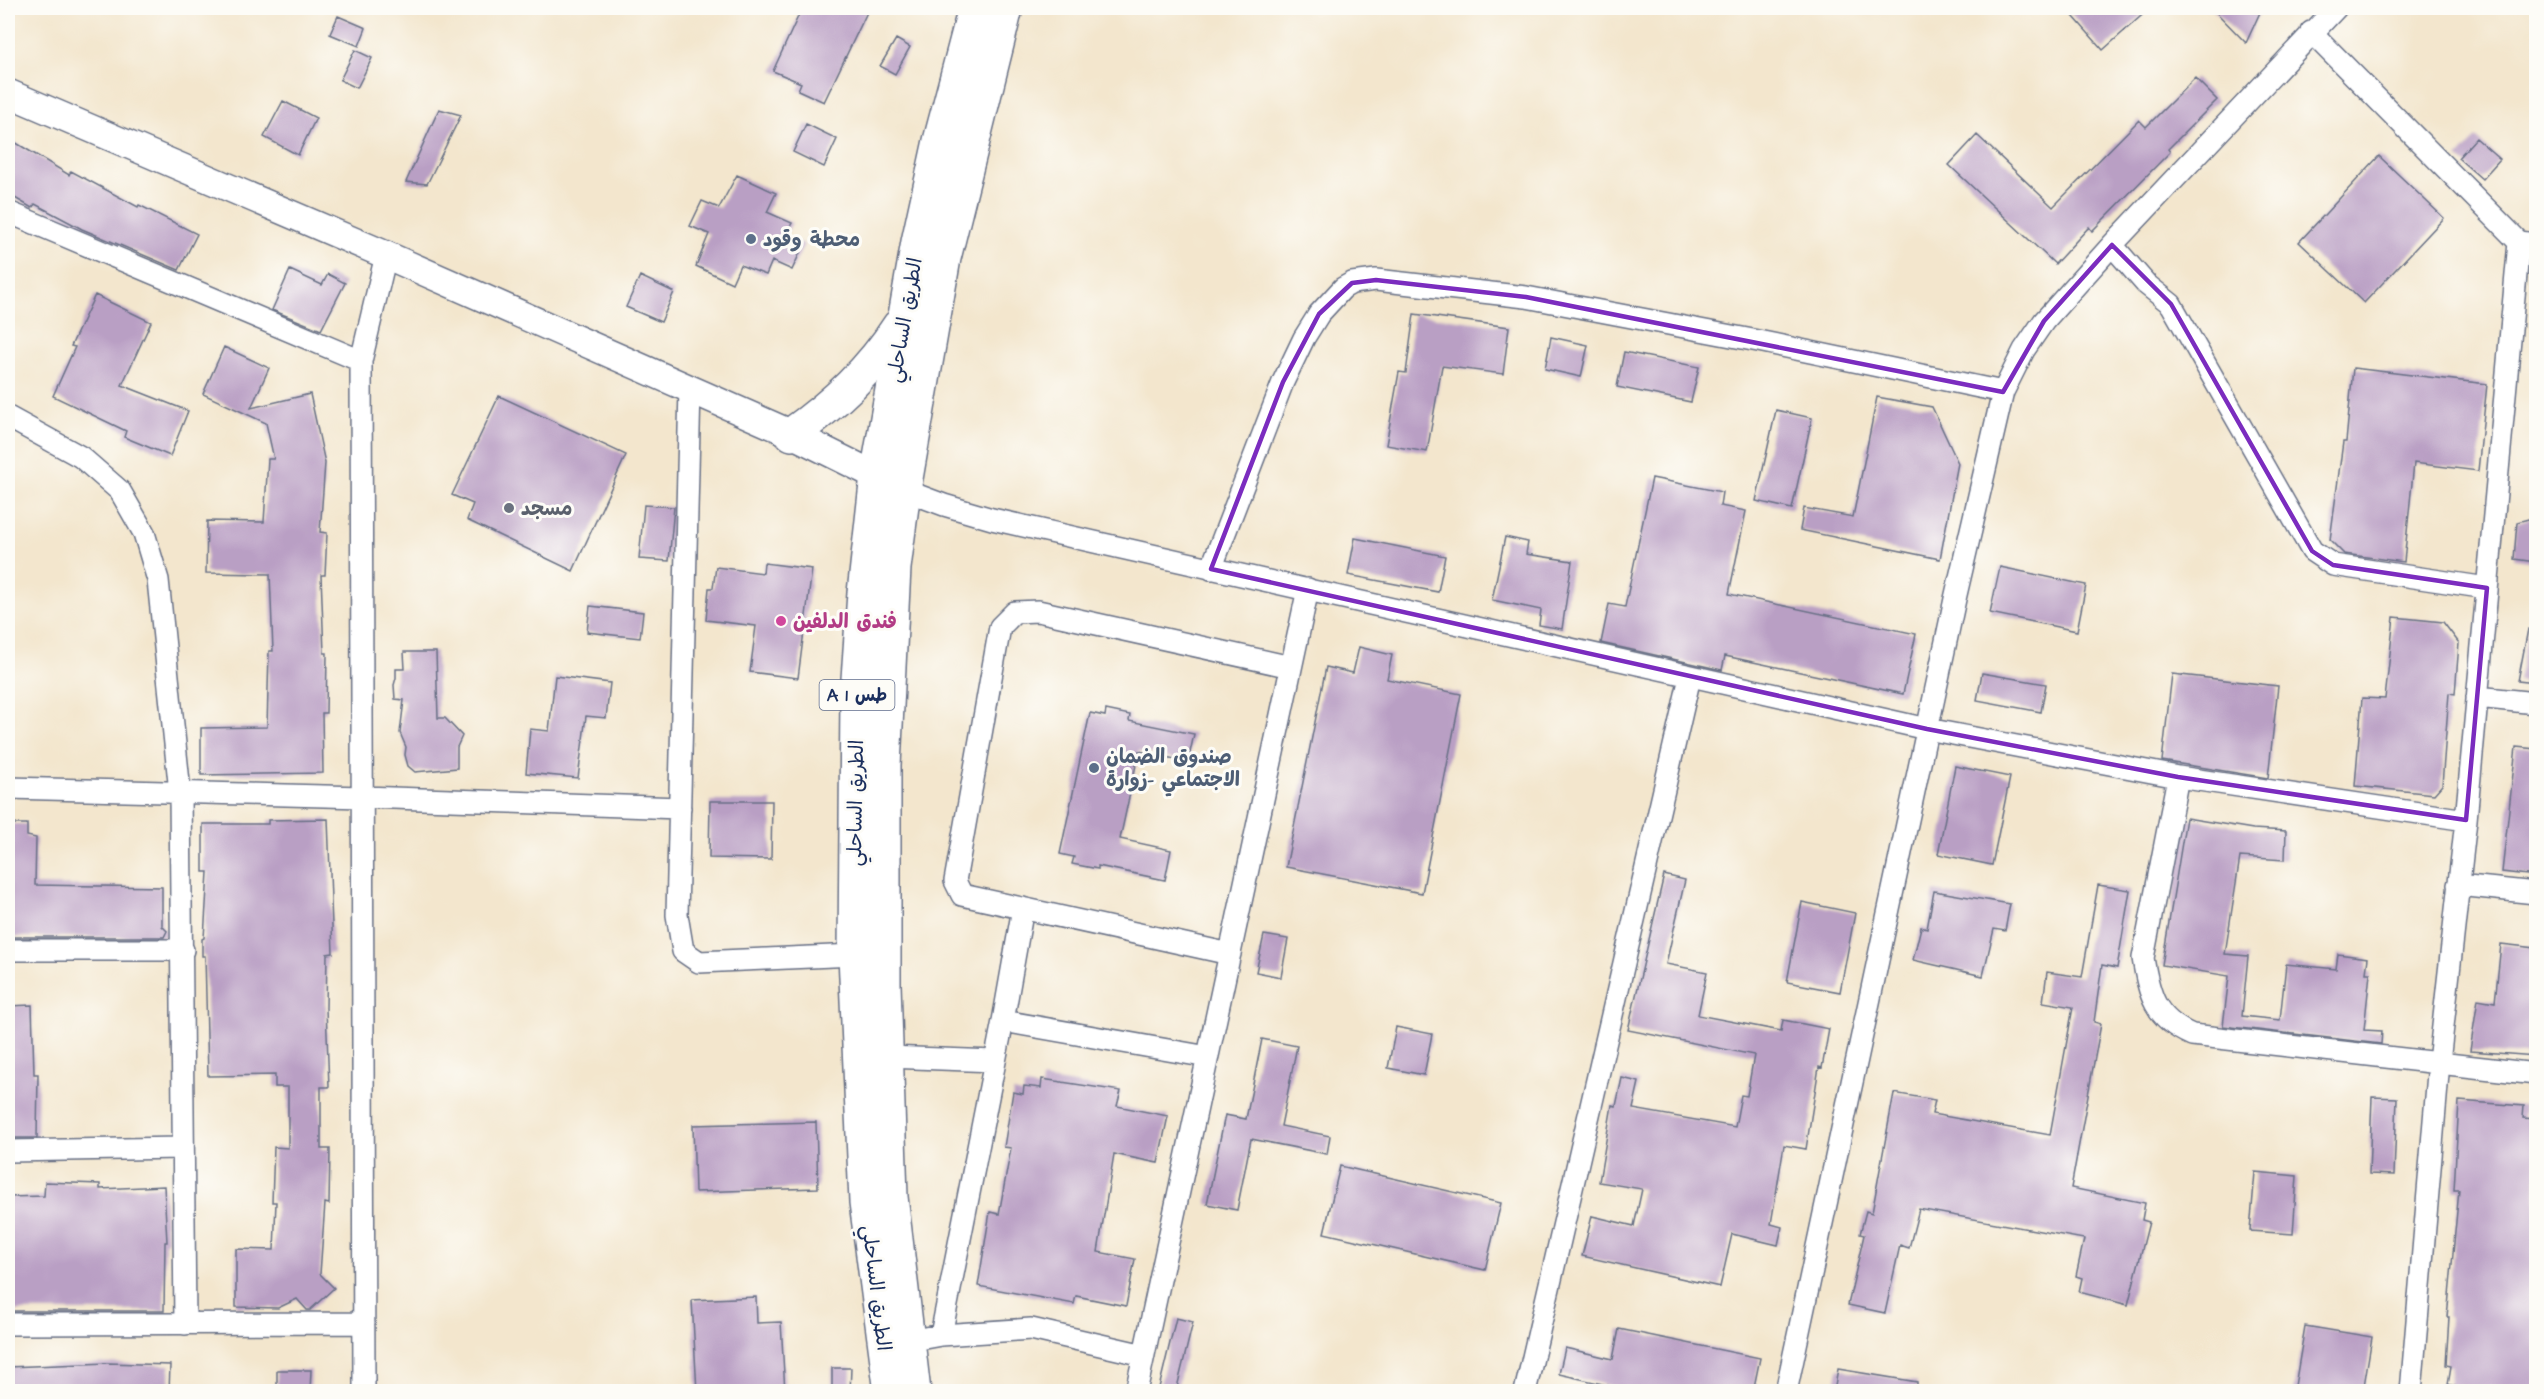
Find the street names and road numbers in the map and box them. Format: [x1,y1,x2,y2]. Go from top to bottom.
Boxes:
street label: الطريق الساحلي [880,255,933,386]
road number: A 1 طس [820,680,894,710]
street label: الطريق الساحلي [841,739,874,867]
street label: الطريق الساحلي [851,1224,898,1353]

